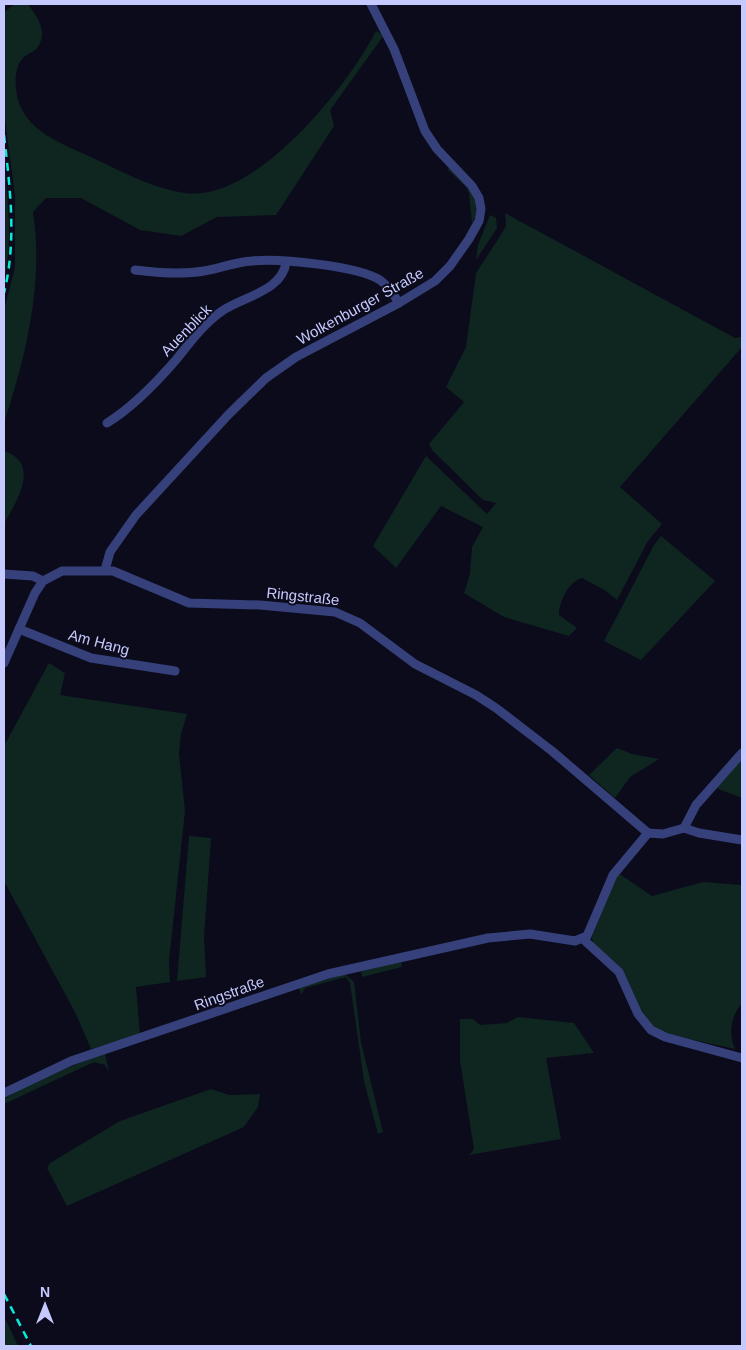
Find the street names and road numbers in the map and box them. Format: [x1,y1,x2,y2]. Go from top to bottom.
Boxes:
street label: Wolkenburger Straße [294,264,426,348]
street label: Auenblick [157,300,215,359]
street label: Ringstraße [266,584,340,608]
street label: Am Hang [67,626,131,658]
street label: Ringstraße [192,972,266,1014]

